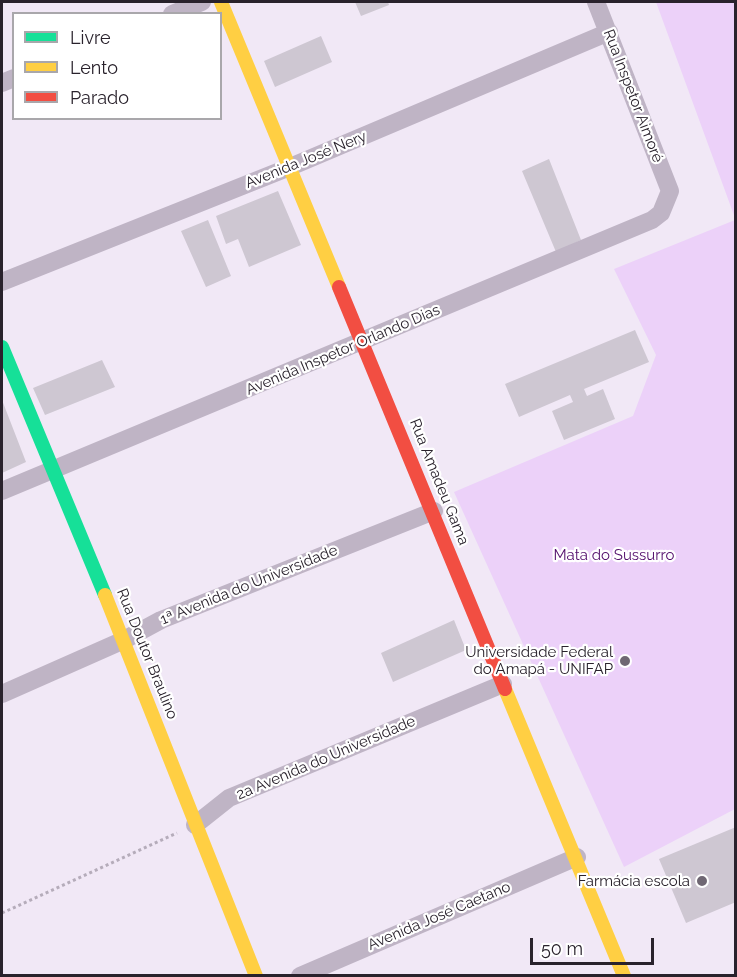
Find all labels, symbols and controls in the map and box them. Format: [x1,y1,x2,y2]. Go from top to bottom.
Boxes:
legend [12,12,222,120]
text: Livre [70,27,111,48]
street label: Rua Inspetor Aimoré [599,27,667,165]
text: Lento [70,57,118,78]
text: Parado [70,87,129,108]
street label: Avenida José Nery [243,127,369,193]
street label: Avenida Inspetor Orlando Dias [243,301,443,399]
street label: Rua Amadeu Gama [405,416,473,548]
street label: 1ª Avenida do Universidade [158,541,340,629]
park label: Mata do Sussurro [554,546,674,564]
street label: Rua Doutor Braulino [113,586,181,722]
place label: Universidade Federal do Amapá - UNIFAP [465,643,613,678]
marker: Universidade Federal do Amapá - UNIFAP [618,654,632,668]
street label: 2a Avenida do Universidade [234,712,418,804]
place label: Farmácia escola [578,872,690,890]
marker: Farmácia escola [695,874,709,888]
street label: Avenida José Caetano [365,878,513,954]
scale bar [533,926,658,964]
text: 50 m [541,938,583,959]

